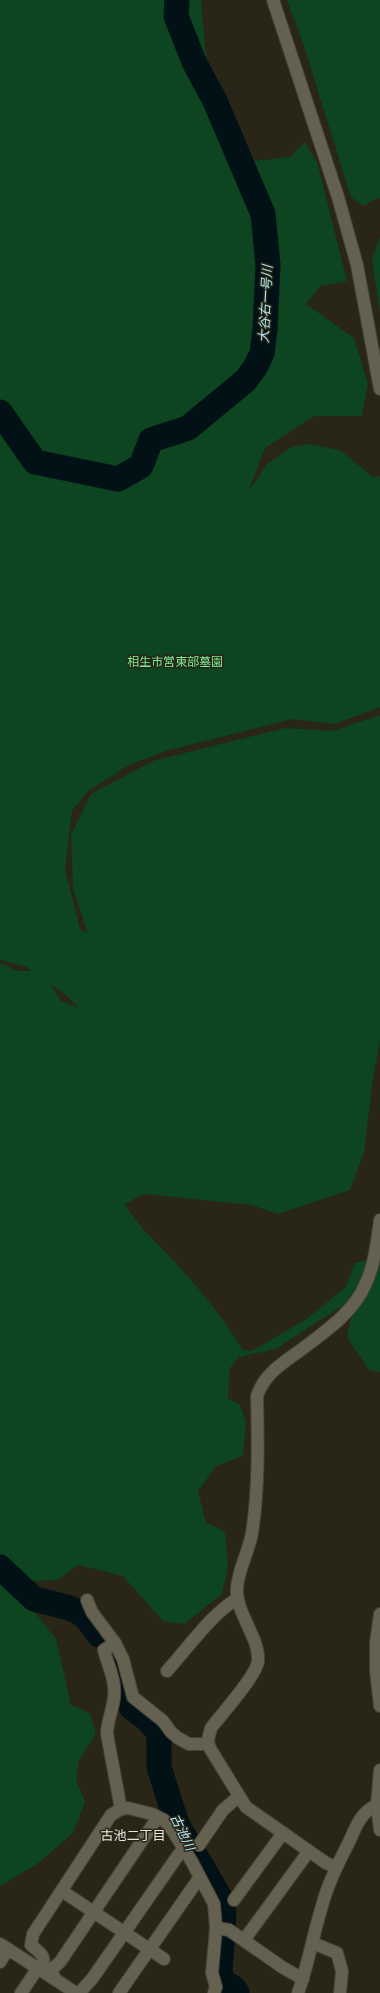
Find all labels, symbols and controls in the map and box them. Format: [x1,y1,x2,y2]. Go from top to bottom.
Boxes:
water label: 大谷右一号川 [255,263,277,343]
park label: 相生市営東部墓園 [127,654,223,671]
water label: 古池川 [165,1811,200,1856]
district label: 古池二丁目 [100,1827,166,1845]

